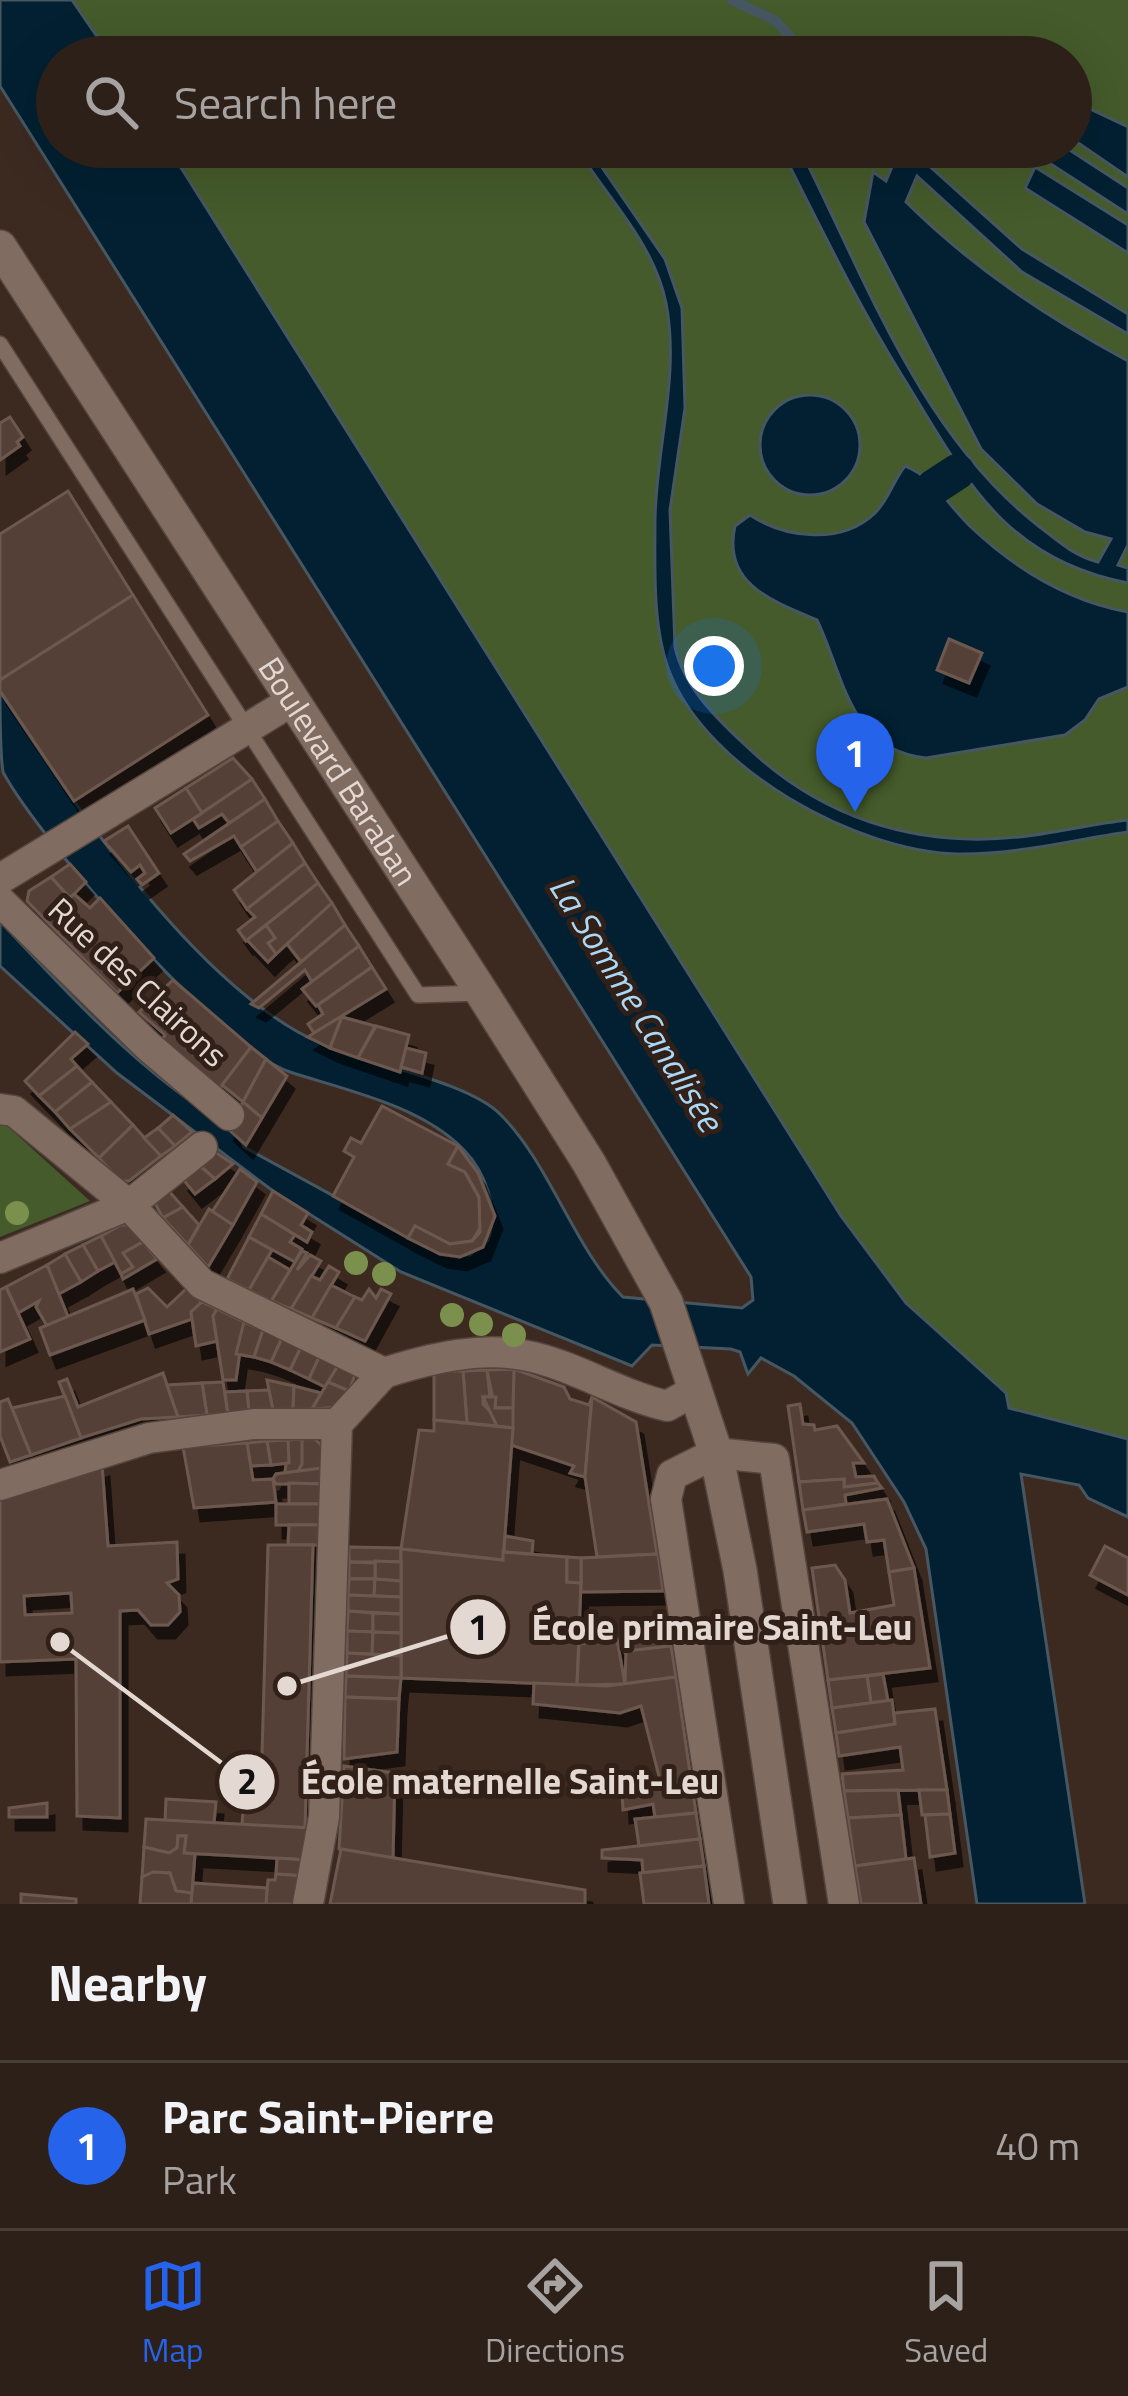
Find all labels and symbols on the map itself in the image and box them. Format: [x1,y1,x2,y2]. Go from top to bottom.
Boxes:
your location [684,636,744,696]
street label: Boulevard Baraban [246,647,431,895]
pin: 1 [816,713,894,812]
water label: La Somme Canalisée [536,864,739,1144]
street label: Rue des Clairons [37,886,239,1078]
callout: École primaire Saint-Leu [448,1591,937,1663]
text: 1 [468,1599,488,1654]
text: École primaire Saint-Leu [532,1599,912,1654]
callout: École maternelle Saint-Leu [217,1746,743,1818]
text: 2 [237,1753,257,1808]
text: École maternelle Saint-Leu [301,1753,719,1808]

